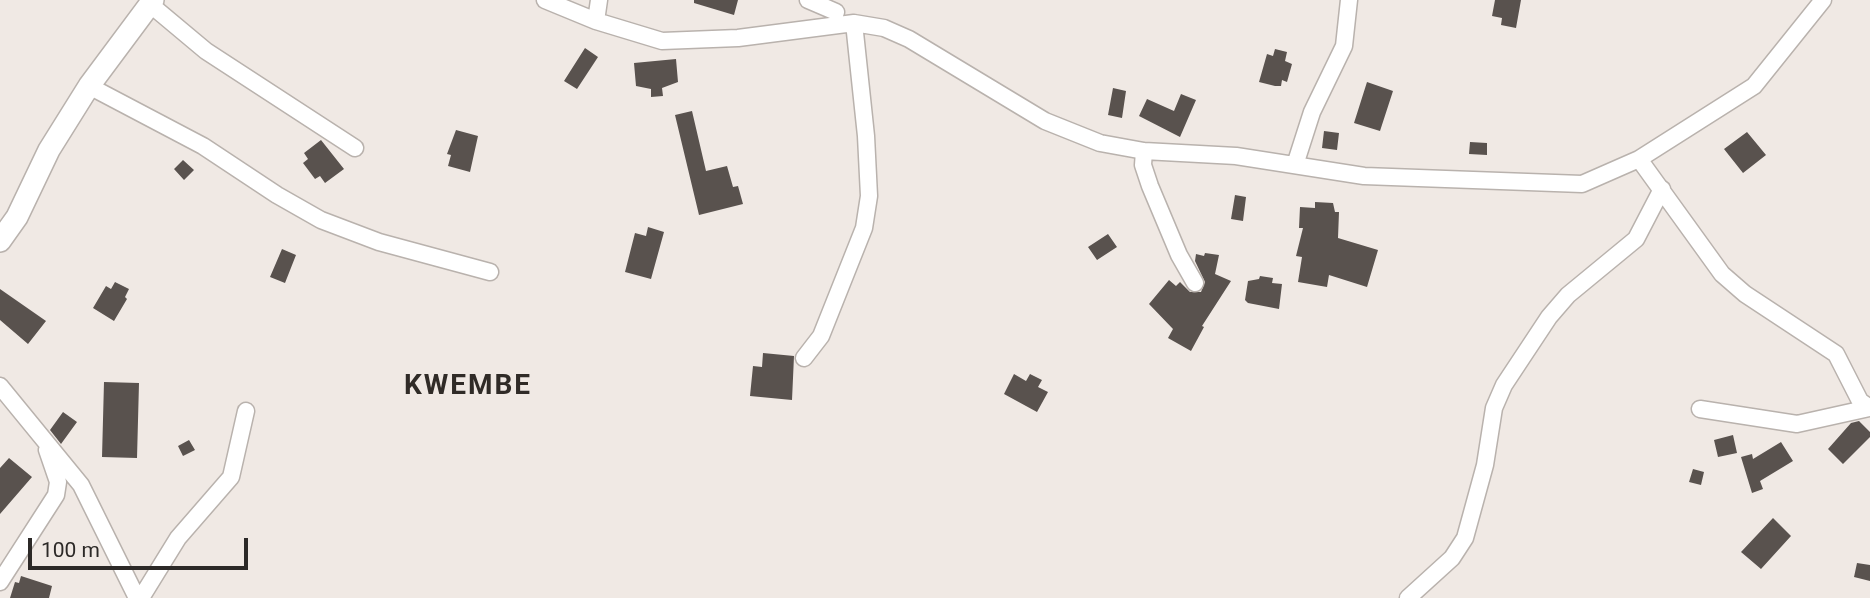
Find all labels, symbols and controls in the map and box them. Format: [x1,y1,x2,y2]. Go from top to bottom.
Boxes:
district label: KWEMBE [405,370,531,404]
scale bar [32,524,252,568]
text: 100 m [41,538,100,562]

